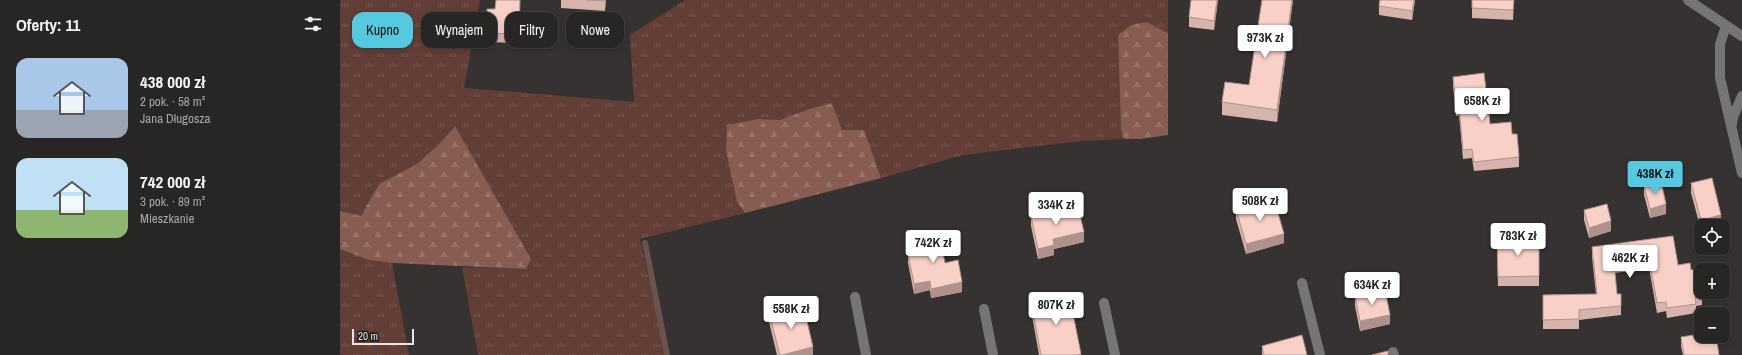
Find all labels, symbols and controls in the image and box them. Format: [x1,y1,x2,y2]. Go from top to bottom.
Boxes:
chip: Kupno [352,12,413,48]
chip: Wynajem [421,12,497,48]
chip: Filtry [505,12,558,48]
chip: Nowe [566,12,624,48]
text: Oferty: 11 [16,13,80,36]
icon: filters [302,13,324,35]
pin: 973K zł [1228,25,1302,59]
text: 973K zł [1247,29,1283,46]
text: 438 000 zł [140,70,205,93]
icon: home [48,74,96,122]
pin: 658K zł [1445,88,1519,122]
text: 658K zł [1464,92,1500,109]
text: 2 pok. · 58 m² [140,93,205,110]
text: Jana Długosza [140,110,211,127]
pin: 438K zł [1618,161,1692,195]
text: 438K zł [1637,165,1673,182]
text: 742 000 zł [140,170,205,193]
icon: home [48,174,96,222]
pin: 508K zł [1223,188,1297,222]
pin: 334K zł [1019,192,1093,226]
text: 508K zł [1242,192,1278,209]
text: 3 pok. · 89 m² [140,193,205,210]
text: 334K zł [1038,196,1074,213]
text: Mieszkanie [140,210,195,227]
map controls [1694,219,1730,343]
button: locate [1694,219,1730,255]
pin: 783K zł [1481,223,1555,257]
text: 783K zł [1500,227,1536,244]
pin: 742K zł [896,230,970,264]
text: 742K zł [915,234,951,251]
pin: 462K zł [1593,245,1667,279]
text: 462K zł [1612,249,1648,266]
button: + [1694,263,1730,299]
pin: 634K zł [1335,272,1409,306]
text: 634K zł [1354,276,1390,293]
pin: 807K zł [1019,292,1093,326]
pin: 558K zł [754,296,828,330]
text: 807K zł [1038,296,1074,313]
text: 558K zł [773,300,809,317]
button: − [1694,307,1730,343]
scale bar [352,327,414,346]
text: 20 m [358,329,378,343]

